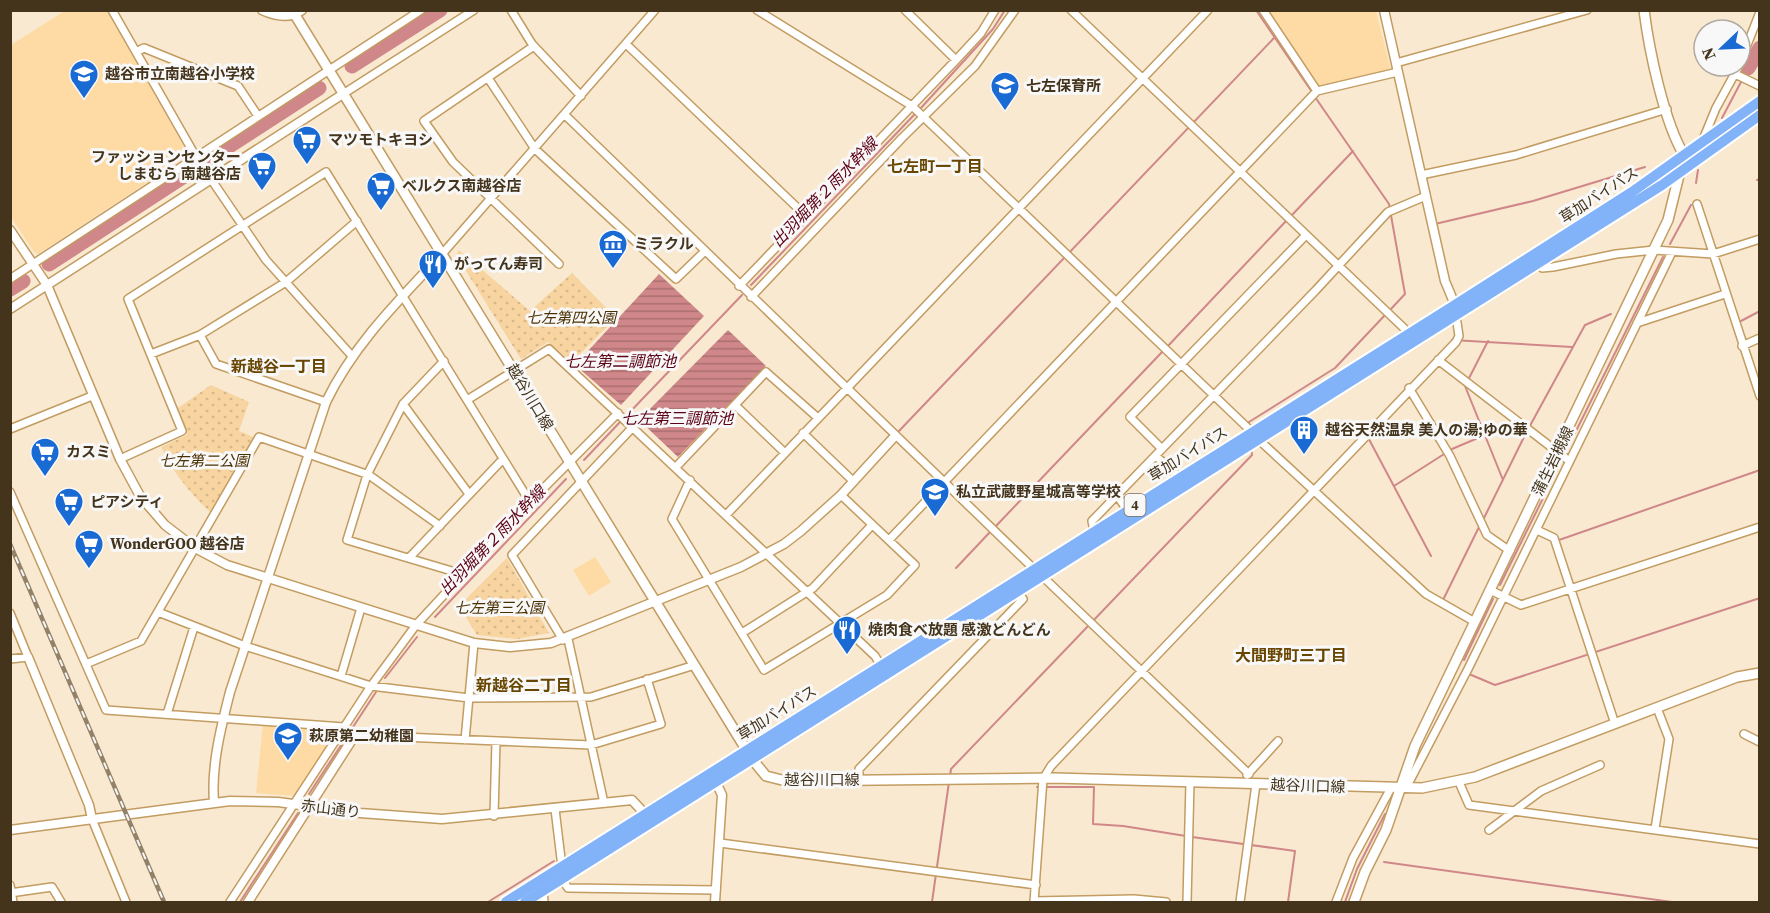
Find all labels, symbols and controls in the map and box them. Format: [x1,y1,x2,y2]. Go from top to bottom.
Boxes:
north arrow [1692,18,1752,78]
text: N [1696,44,1721,64]
school or university icon: 越谷市立南越谷小学校 [68,58,100,100]
place label: 越谷市立南越谷小学校 [105,63,255,84]
school or university icon: 七左保育所 [989,70,1021,112]
place label: 七左保育所 [1026,75,1101,96]
supermarket icon: マツモトキヨシ [291,124,323,166]
place label: マツモトキヨシ [328,129,433,150]
water label: 出羽堀第２雨水幹線 [766,131,883,251]
place label: ファッションセンター しまむら 南越谷店 [91,146,241,184]
supermarket icon: ファッションセンター しまむら 南越谷店 [246,150,278,192]
district label: 七左町一丁目 [887,155,983,177]
street label: 草加バイパス [1555,161,1642,228]
supermarket icon: ベルクス南越谷店 [365,170,397,212]
place label: ベルクス南越谷店 [402,175,522,196]
museum icon: ミラクル [597,228,629,270]
place label: ミラクル [634,233,694,254]
restaurant icon: がってん寿司 [417,248,449,290]
place label: がってん寿司 [454,253,543,274]
park label: 七左第四公園 [526,307,618,328]
water label: 七左第二調節池 [564,350,678,372]
district label: 新越谷一丁目 [231,355,327,377]
street label: 越谷川口線 [502,358,559,434]
water label: 七左第三調節池 [621,407,735,429]
building icon: 越谷天然温泉 美人の湯;ゆの華 [1288,414,1320,456]
place label: 越谷天然温泉 美人の湯;ゆの華 [1325,419,1528,440]
street label: 草加バイパス [1144,421,1231,486]
street label: 蒲生岩槻線 [1527,422,1578,499]
supermarket icon: カスミ [29,436,61,478]
place label: カスミ [66,441,111,462]
park label: 七左第二公園 [159,450,251,471]
school or university icon: 私立武蔵野星城高等学校 [919,476,951,518]
water label: 出羽堀第２雨水幹線 [434,479,551,599]
place label: 私立武蔵野星城高等学校 [956,481,1121,502]
supermarket icon: ピアシティ [53,486,85,528]
place label: ピアシティ [90,491,164,512]
road number: 4 [1124,494,1146,516]
supermarket icon: WonderGOO 越谷店 [73,528,105,570]
place label: WonderGOO 越谷店 [110,533,245,554]
park label: 七左第三公園 [454,597,546,618]
restaurant icon: 焼肉食べ放題 感激どんどん [831,614,863,656]
place label: 焼肉食べ放題 感激どんどん [868,619,1051,640]
district label: 大間野町三丁目 [1235,644,1347,666]
district label: 新越谷二丁目 [476,674,572,696]
street label: 草加バイパス [733,680,820,745]
school or university icon: 萩原第二幼稚園 [272,720,304,762]
place label: 萩原第二幼稚園 [309,725,414,746]
street label: 越谷川口線 [783,769,860,790]
street label: 越谷川口線 [1269,774,1346,797]
street label: 赤山通り [300,794,362,823]

